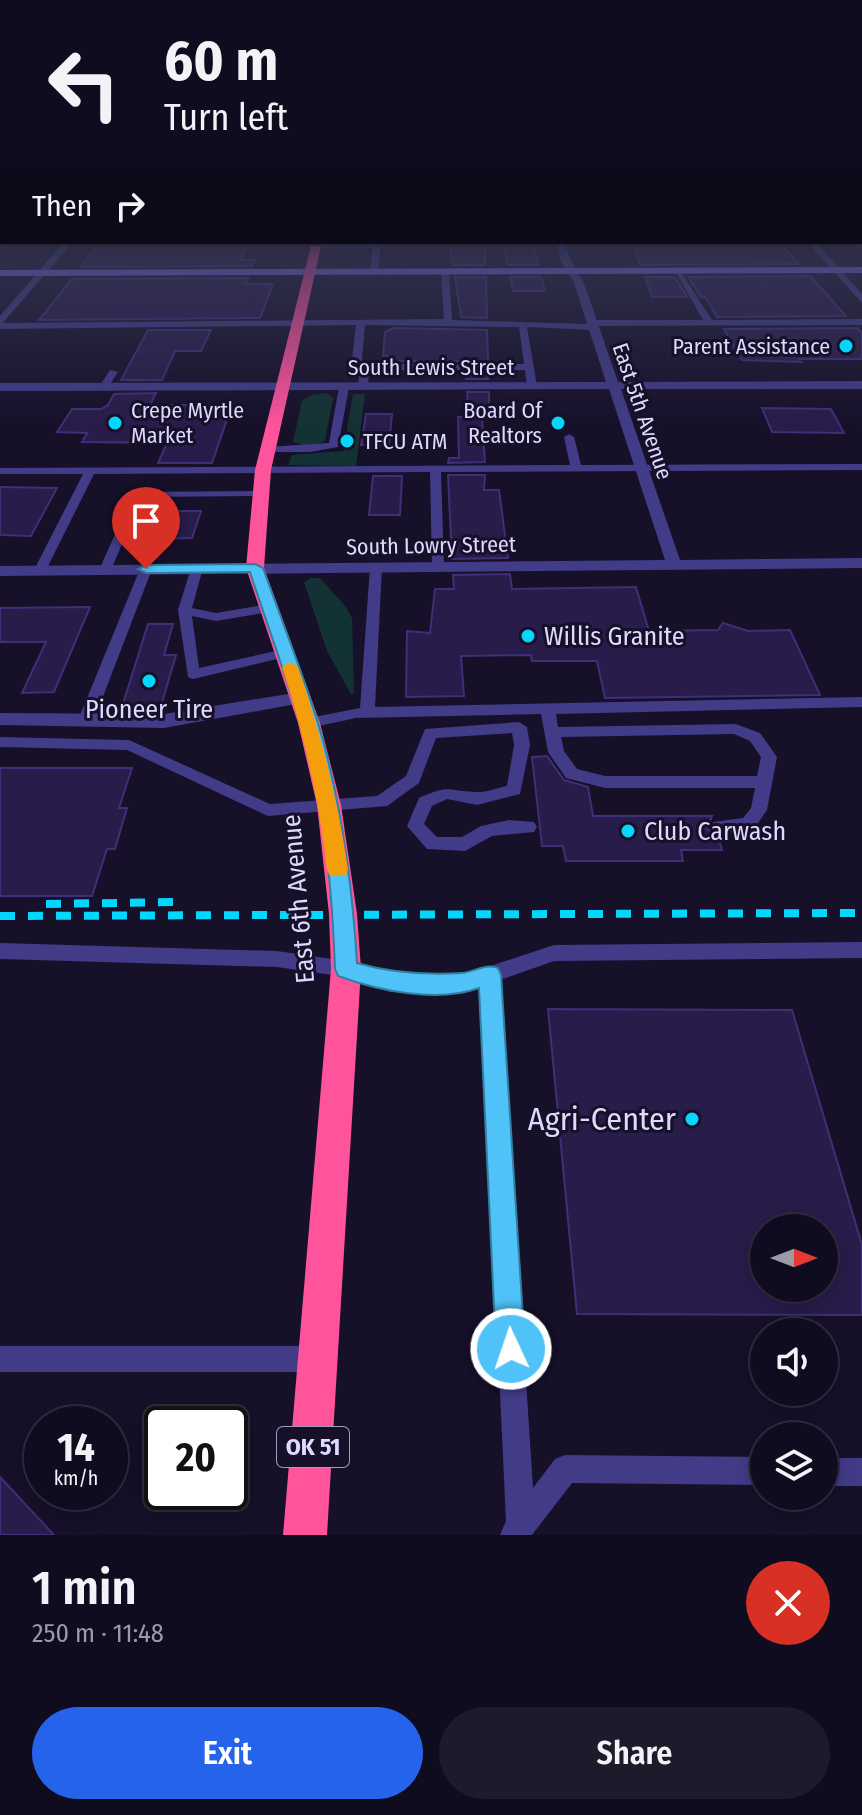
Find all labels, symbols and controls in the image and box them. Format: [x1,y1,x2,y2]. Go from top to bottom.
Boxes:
text: 60 m [164,28,278,95]
icon: left [32,32,136,136]
text: Turn left [164,96,288,140]
icon: right [108,184,152,228]
text: Then [32,188,92,224]
place label: Parent Assistance [673,333,830,360]
marker: Parent Assistance [837,337,855,355]
street label: East 5th Avenue [607,339,678,483]
street label: South Lewis Street [348,354,515,381]
place label: Crepe Myrtle Market [131,397,244,449]
place label: Board Of Realtors [463,397,543,449]
marker: Crepe Myrtle Market [106,414,124,432]
marker: Board Of Realtors [549,414,567,432]
place label: TFCU ATM [363,428,447,455]
marker: TFCU ATM [338,432,356,450]
pin [112,487,180,569]
icon: arrive [124,499,168,543]
street label: South Lowry Street [346,531,517,560]
place label: Willis Granite [544,621,685,652]
marker: Willis Granite [519,627,537,645]
marker: Pioneer Tire [140,672,158,690]
place label: Pioneer Tire [85,694,213,725]
street label: East 6th Avenue [276,813,321,985]
place label: Club Carwash [644,816,786,847]
marker: Club Carwash [619,822,637,840]
place label: Agri-Center [528,1100,676,1138]
marker: Agri-Center [683,1110,701,1128]
north arrow [750,1214,838,1302]
map controls [750,1214,838,1510]
position arrow [469,1307,553,1391]
button: sound [750,1318,838,1406]
speed limit sign: 20 [144,1406,248,1510]
button: layers [750,1422,838,1510]
text: 14 [57,1424,95,1472]
road number: OK 51 [277,1427,349,1467]
text: km/h [54,1466,98,1490]
text: 1 min [32,1559,137,1617]
button: close [746,1561,830,1645]
text: 250 m · 11:48 [32,1618,164,1649]
button: Exit [32,1707,423,1799]
button: Share [439,1707,830,1799]

